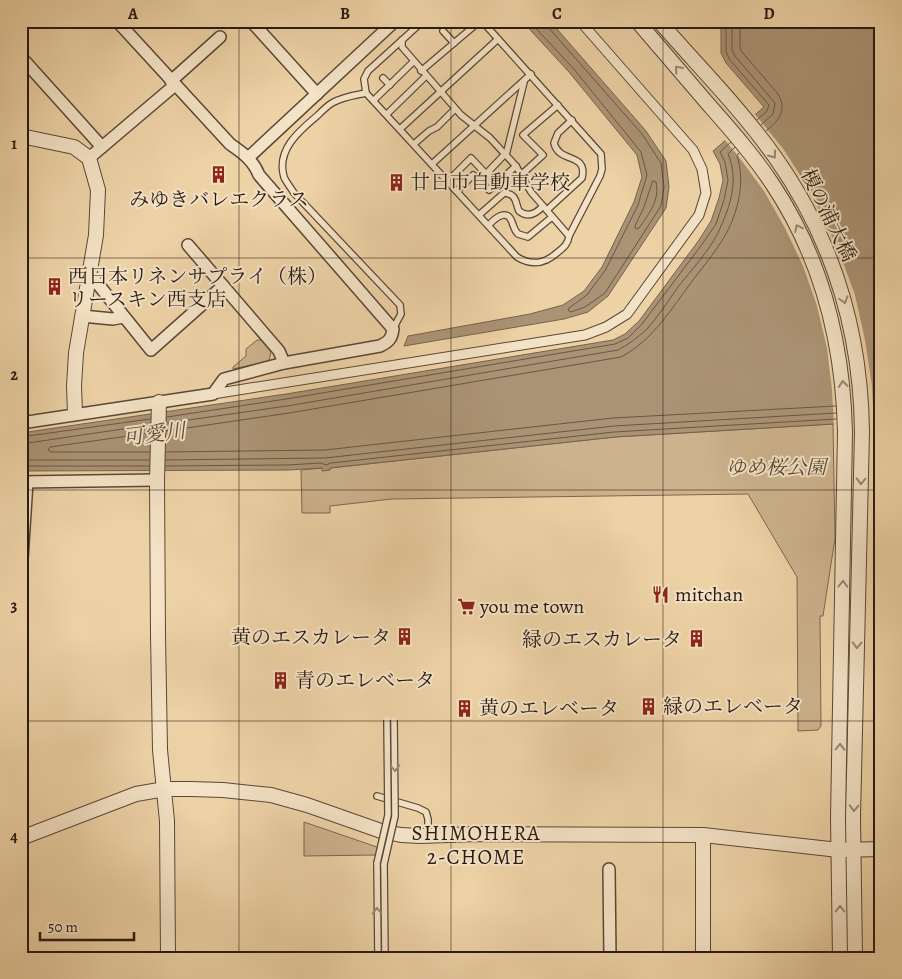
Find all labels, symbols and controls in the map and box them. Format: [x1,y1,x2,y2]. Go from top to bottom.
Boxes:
text: A [127,3,139,25]
text: B [340,3,350,25]
text: C [552,3,562,25]
text: D [763,3,775,25]
one-way arrow [675,66,684,75]
text: 1 [11,133,17,155]
one-way arrow [767,149,776,159]
street label: 榎の浦大橋 [794,164,863,266]
building icon: みゆきバレエクラス [209,165,229,185]
place label: 廿日市自動車学校 [410,169,570,196]
building icon: 廿日市自動車学校 [386,172,406,192]
place label: みゆきバレエクラス [129,186,309,213]
one-way arrow [794,225,804,234]
place label: 西日本リネンサプライ（株） リースキン西支店 [68,263,327,313]
building icon: 西日本リネンサプライ（株） リースキン西支店 [44,277,64,297]
one-way arrow [839,296,849,304]
text: 2 [10,364,18,386]
one-way arrow [838,379,849,387]
water label: 可愛川 [121,416,189,452]
park label: ゆめ桜公園 [726,454,829,481]
one-way arrow [856,477,867,485]
one-way arrow [838,580,848,588]
place label: mitchan [675,581,743,608]
restaurant icon: mitchan [651,584,671,604]
place label: you me town [479,593,584,620]
text: 3 [11,595,18,617]
supermarket icon: you me town [456,596,476,616]
place label: 黄のエスカレータ [231,624,391,651]
place label: 緑のエスカレータ [522,626,682,653]
building icon: 黄のエスカレータ [395,627,415,647]
building icon: 緑のエスカレータ [686,629,706,649]
one-way arrow [852,642,863,650]
place label: 青のエレベータ [295,667,435,694]
building icon: 青のエレベータ [271,670,291,690]
place label: 緑のエレベータ [663,693,803,720]
place label: 黄のエレベータ [479,695,619,722]
building icon: 緑のエレベータ [639,696,659,716]
building icon: 黄のエレベータ [455,698,475,718]
one-way arrow [834,742,845,750]
one-way arrow [390,764,400,772]
one-way arrow [848,804,859,812]
district label: SHIMOHERA 2-CHOME [412,819,541,871]
text: 4 [10,826,18,848]
one-way arrow [834,905,845,913]
one-way arrow [372,906,382,914]
scale bar [40,909,134,941]
text: 50 m [48,917,78,937]

